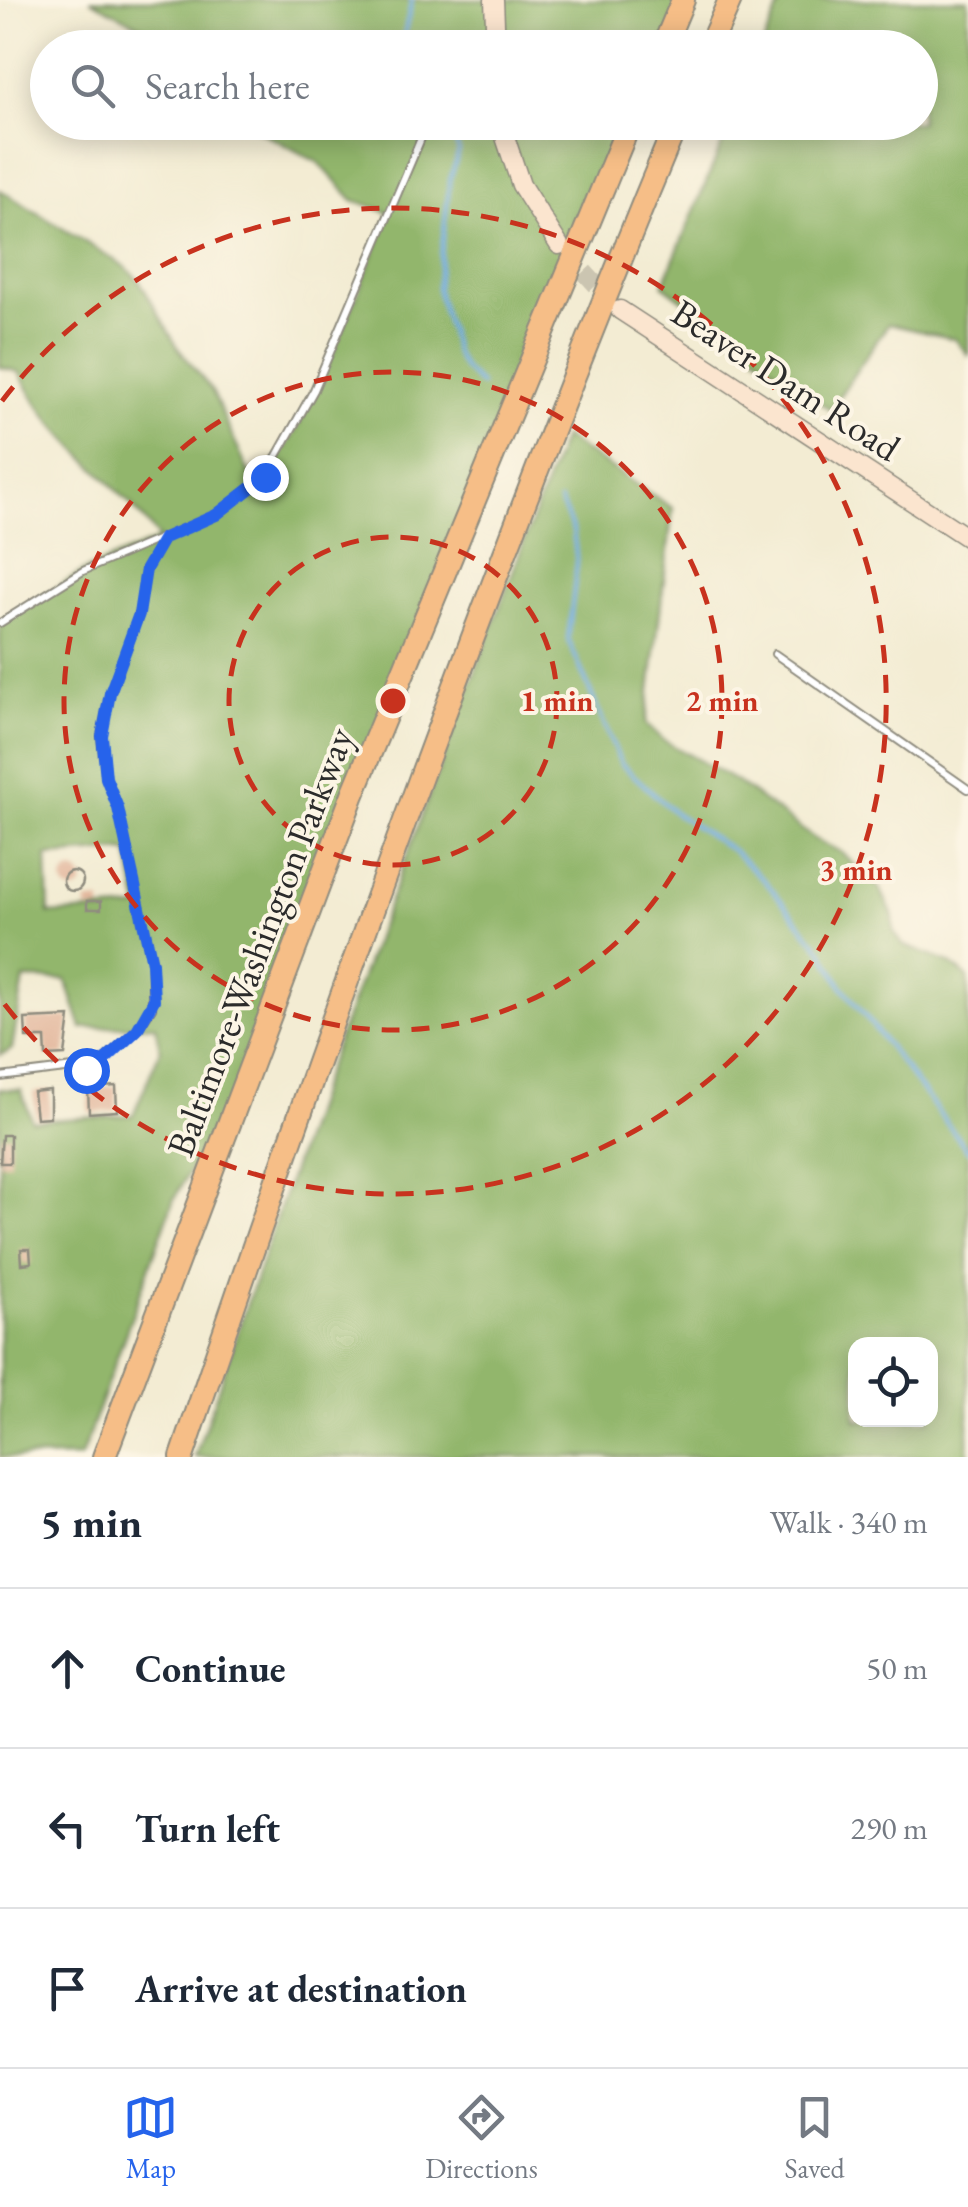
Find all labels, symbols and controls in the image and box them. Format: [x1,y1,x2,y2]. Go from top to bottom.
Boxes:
search box [30,30,938,140]
icon: search [65,58,120,113]
text: Search here [145,61,310,110]
street label: Beaver Dam Road [663,287,910,472]
route end [243,455,289,501]
text: 1 min [520,681,594,720]
text: 2 min [685,681,759,720]
centre of rings [375,683,411,719]
street label: Baltimore-Washington Parkway [155,720,364,1163]
text: 3 min [819,850,893,889]
route start [64,1048,110,1094]
map controls [848,1337,938,1427]
button: locate [848,1337,938,1427]
text: 5 min [40,1495,142,1550]
text: Walk · 340 m [770,1501,928,1543]
icon: ahead [40,1641,95,1696]
text: Continue [135,1644,286,1693]
text: 50 m [866,1647,928,1689]
icon: left [40,1801,95,1856]
text: Turn left [135,1804,280,1853]
text: 290 m [851,1807,928,1849]
icon: arrive [40,1961,95,2016]
text: Arrive at destination [135,1964,467,2013]
tab: Map [123,2090,178,2186]
tab: Directions [425,2090,538,2186]
tab: Saved [785,2090,845,2186]

